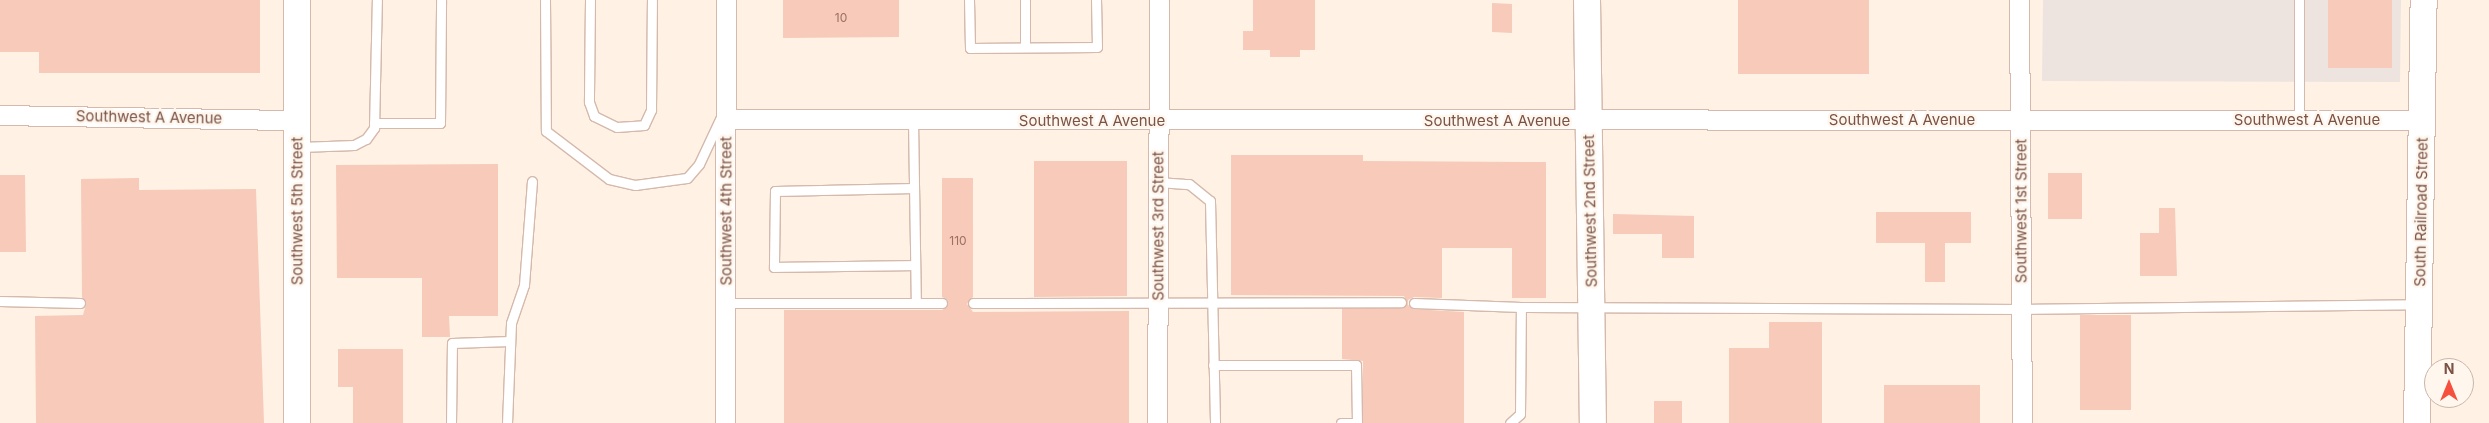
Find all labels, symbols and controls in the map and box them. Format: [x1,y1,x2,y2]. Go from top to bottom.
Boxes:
house number: 10 [835,11,847,25]
street label: Southwest A Avenue [76,107,222,127]
street label: Southwest A Avenue [1829,111,1975,129]
street label: Southwest A Avenue [2234,111,2380,129]
street label: Southwest A Avenue [1019,112,1165,130]
street label: Southwest A Avenue [1424,112,1570,130]
street label: Southwest 2nd Street [1580,134,1600,288]
street label: Southwest 4th Street [717,136,735,286]
street label: Southwest 5th Street [288,137,306,285]
street label: South Railroad Street [2411,137,2431,287]
street label: Southwest 1st Street [2012,139,2030,283]
street label: Southwest 3rd Street [1149,151,1167,301]
house number: 110 [949,234,967,248]
north arrow [2424,358,2474,408]
text: N [2444,360,2454,377]

